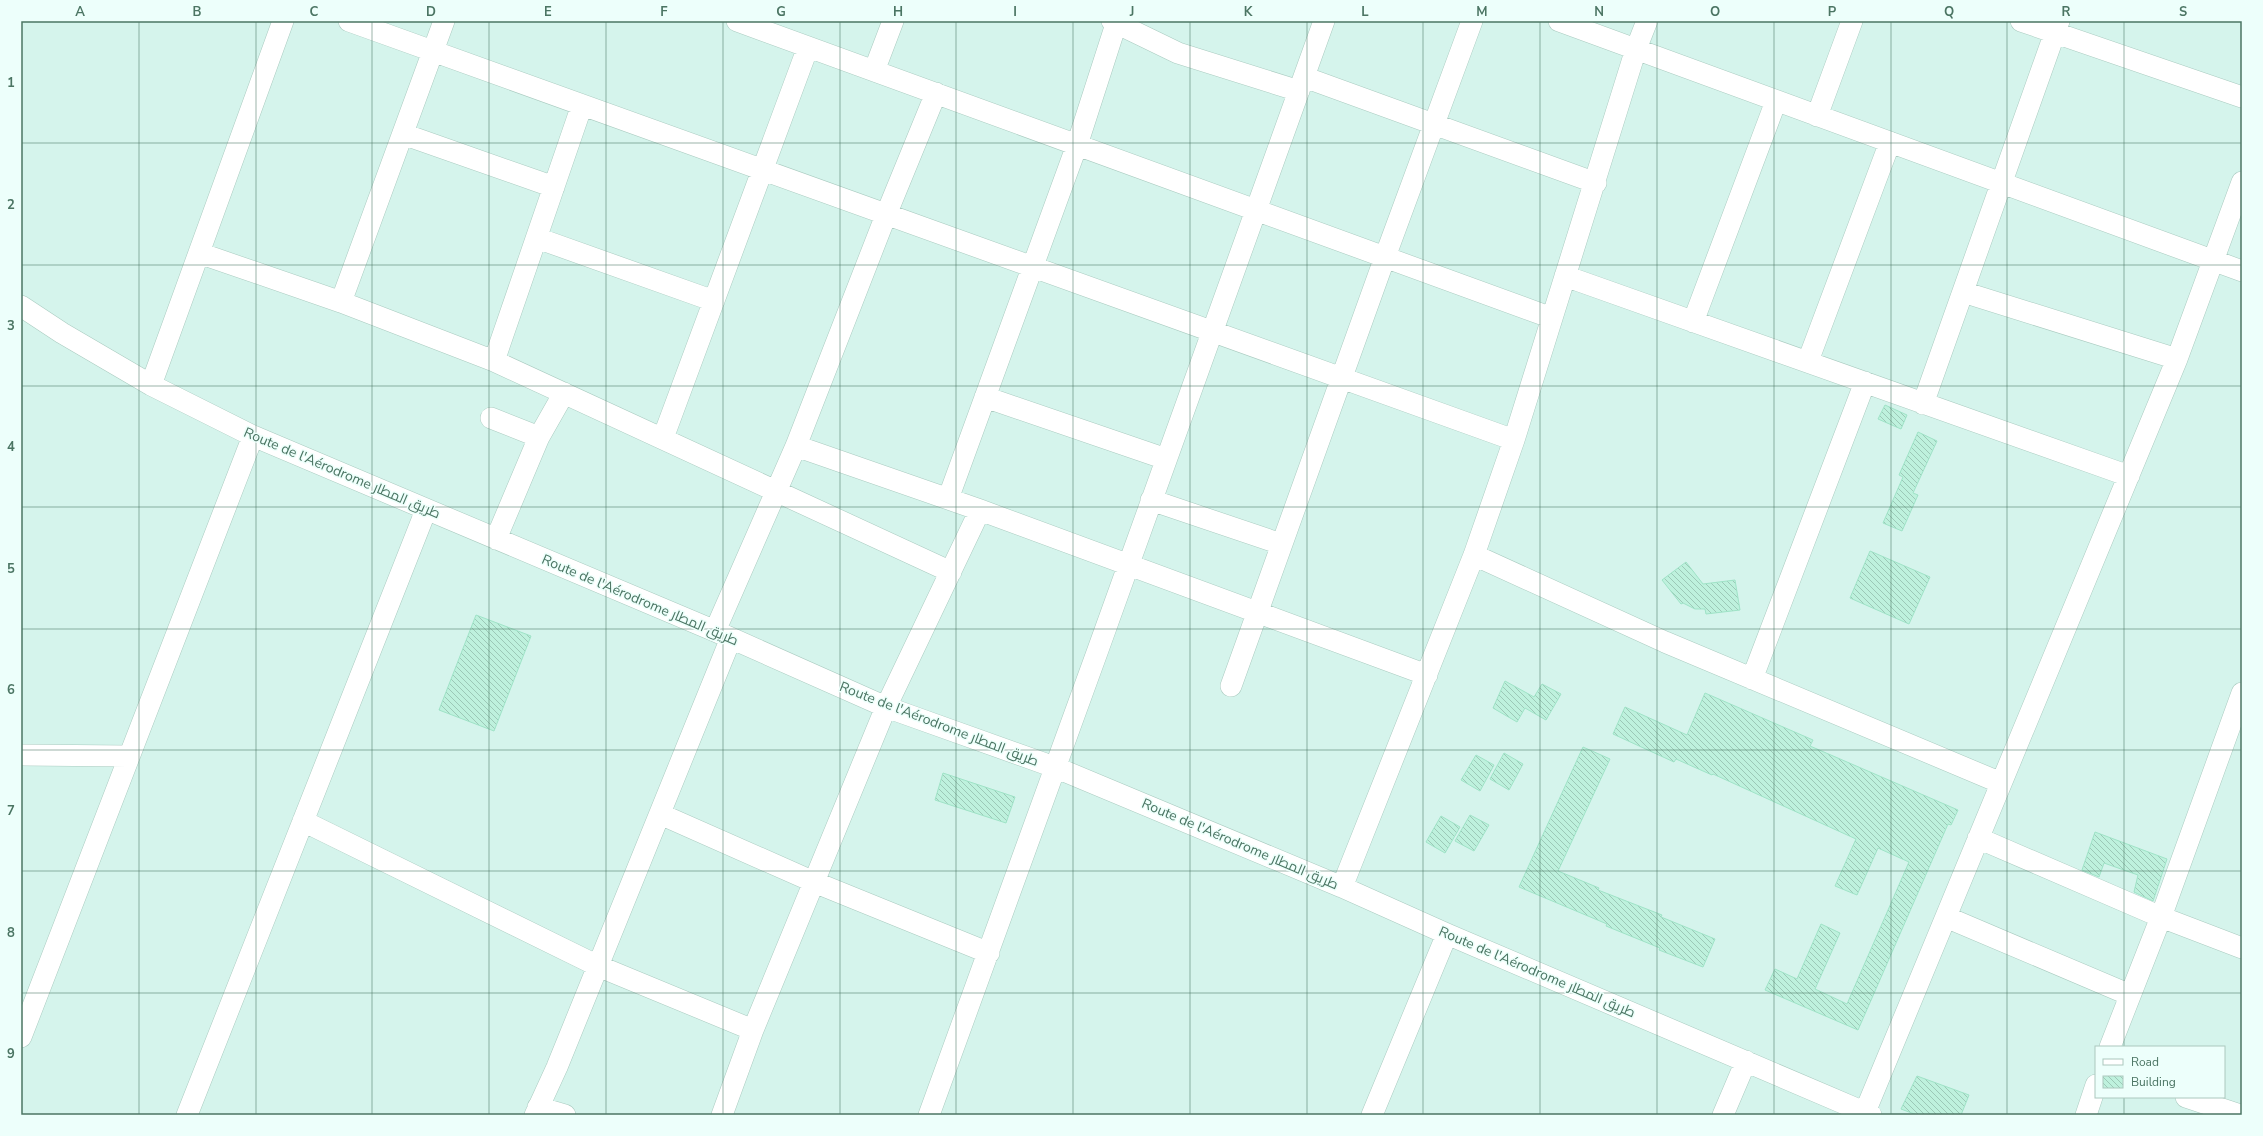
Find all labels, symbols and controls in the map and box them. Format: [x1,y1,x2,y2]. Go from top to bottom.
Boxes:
text: A [75,3,85,21]
text: B [193,3,202,21]
text: C [310,3,319,21]
text: D [426,3,436,21]
text: E [544,3,552,21]
text: F [660,3,668,21]
text: G [776,3,786,21]
text: H [893,3,903,21]
text: I [1013,3,1017,21]
text: J [1129,3,1134,21]
text: K [1244,3,1253,21]
text: L [1361,3,1369,21]
text: M [1476,3,1488,21]
text: N [1594,3,1604,21]
text: O [1710,3,1720,21]
text: P [1828,3,1837,21]
text: Q [1944,3,1954,21]
text: R [2062,3,2071,21]
text: S [2179,3,2187,21]
text: 1 [7,74,15,92]
text: 2 [7,196,15,214]
text: 3 [7,317,15,335]
street label: Route de l'Aérodrome طريق المطار [241,423,443,523]
text: 4 [7,438,15,456]
street label: Route de l'Aérodrome طريق المطار [539,550,741,650]
text: 5 [7,560,15,578]
street label: Route de l'Aérodrome طريق المطار [837,677,1041,771]
text: 6 [7,681,15,699]
street label: Route de l'Aérodrome طريق المطار [1139,794,1341,894]
text: 7 [7,802,15,820]
street label: Route de l'Aérodrome طريق المطار [1436,922,1638,1022]
text: 8 [7,924,15,942]
text: 9 [7,1045,15,1063]
legend [2095,1046,2225,1098]
text: Road [2131,1054,2159,1070]
text: Building [2131,1074,2176,1090]

